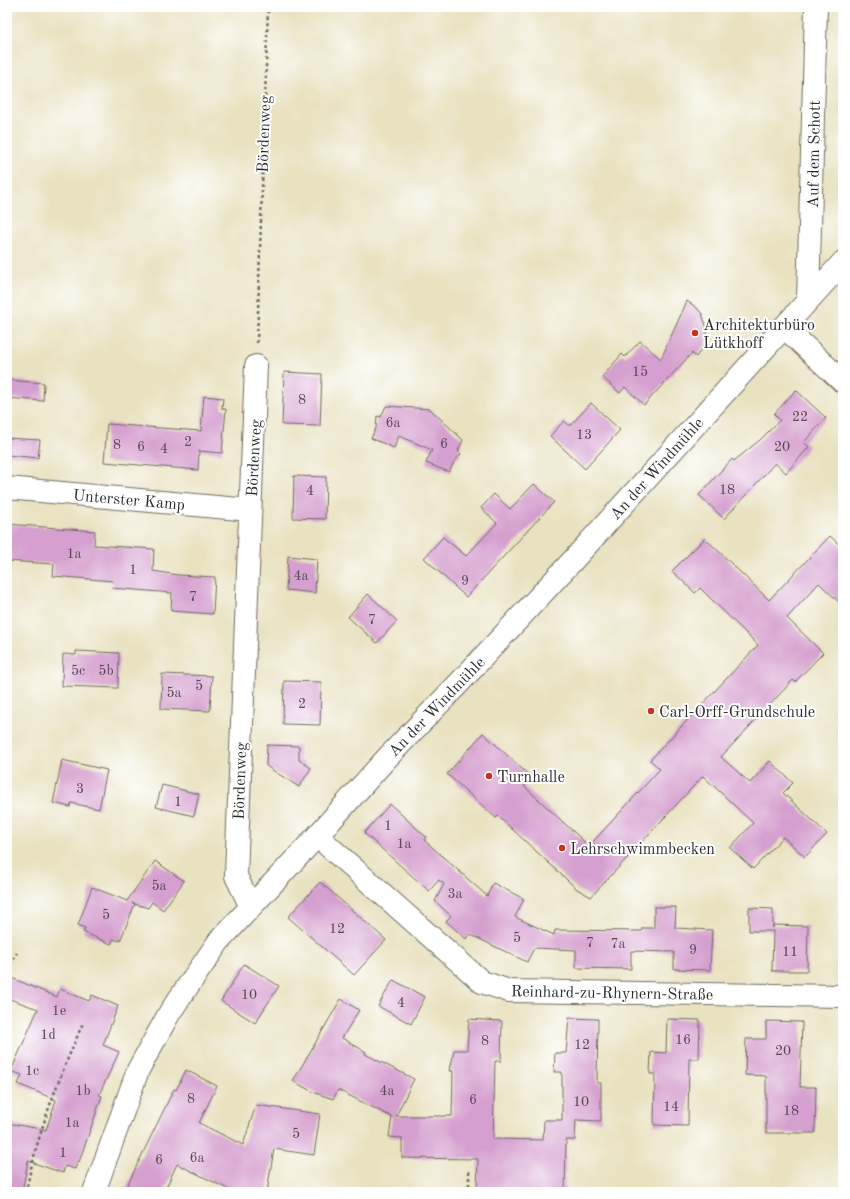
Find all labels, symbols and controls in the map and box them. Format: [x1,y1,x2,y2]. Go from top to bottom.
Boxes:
street label: Bördenweg [256,95,274,173]
street label: Auf dem Schott [806,99,824,208]
place label: Architekturbüro Lütkhoff [703,318,815,352]
marker: Architekturbüro Lütkhoff [690,328,700,338]
house number: 15 [632,365,648,379]
house number: 8 [298,393,306,407]
house number: 22 [792,410,808,424]
street label: An der Windmühle [608,415,707,524]
house number: 6a [385,416,401,430]
street label: Bördenweg [245,419,265,497]
house number: 13 [576,428,592,442]
house number: 2 [184,435,192,449]
house number: 6 [440,437,448,451]
house number: 8 [113,438,121,452]
house number: 6 [137,440,145,454]
house number: 20 [774,440,790,454]
house number: 4 [160,442,168,456]
house number: 18 [719,483,735,497]
house number: 4 [306,484,314,498]
street label: Unterster Kamp [72,488,186,514]
house number: 1a [66,547,82,561]
house number: 1 [129,563,137,577]
house number: 4a [293,569,309,583]
house number: 9 [461,574,469,588]
house number: 7 [189,590,197,604]
house number: 7 [368,613,376,627]
street label: An der Windmühle [386,655,489,760]
house number: 5c [71,664,85,678]
house number: 5b [98,664,114,678]
house number: 5 [195,679,203,693]
house number: 5a [166,686,182,700]
house number: 2 [298,697,306,711]
place label: Carl-Orff-Grundschule [659,705,815,721]
marker: Carl-Orff-Grundschule [646,706,656,716]
street label: Bördenweg [232,742,250,820]
place label: Turnhalle [497,770,565,786]
marker: Turnhalle [484,771,494,781]
house number: 3 [76,782,84,796]
house number: 1 [174,795,182,809]
house number: 1 [384,819,392,833]
house number: 1a [396,837,412,851]
place label: Lehrschwimmbecken [570,842,715,858]
marker: Lehrschwimmbecken [557,843,567,853]
house number: 5a [151,879,167,893]
house number: 3a [447,887,463,901]
house number: 5 [102,908,110,922]
house number: 12 [329,922,345,936]
house number: 5 [513,931,521,945]
house number: 7 [586,936,594,950]
house number: 7a [610,937,626,951]
house number: 9 [689,943,697,957]
house number: 11 [782,945,798,959]
street label: Reinhard-zu-Rhynern-Straße [511,984,713,1004]
house number: 10 [241,988,257,1002]
house number: 4 [397,996,405,1010]
house number: 1e [52,1004,66,1018]
house number: 1d [40,1028,56,1042]
house number: 16 [675,1033,691,1047]
house number: 8 [481,1034,489,1048]
house number: 12 [574,1038,590,1052]
house number: 20 [775,1044,791,1058]
house number: 1c [25,1064,39,1078]
house number: 1b [75,1084,91,1098]
house number: 4a [379,1084,395,1098]
house number: 8 [187,1092,195,1106]
house number: 6 [469,1093,477,1107]
house number: 10 [573,1095,589,1109]
house number: 14 [663,1100,679,1114]
house number: 18 [783,1104,799,1118]
house number: 1a [64,1116,80,1130]
house number: 5 [292,1127,300,1141]
house number: 1 [59,1146,67,1160]
house number: 6a [189,1151,205,1165]
house number: 6 [155,1153,163,1167]

